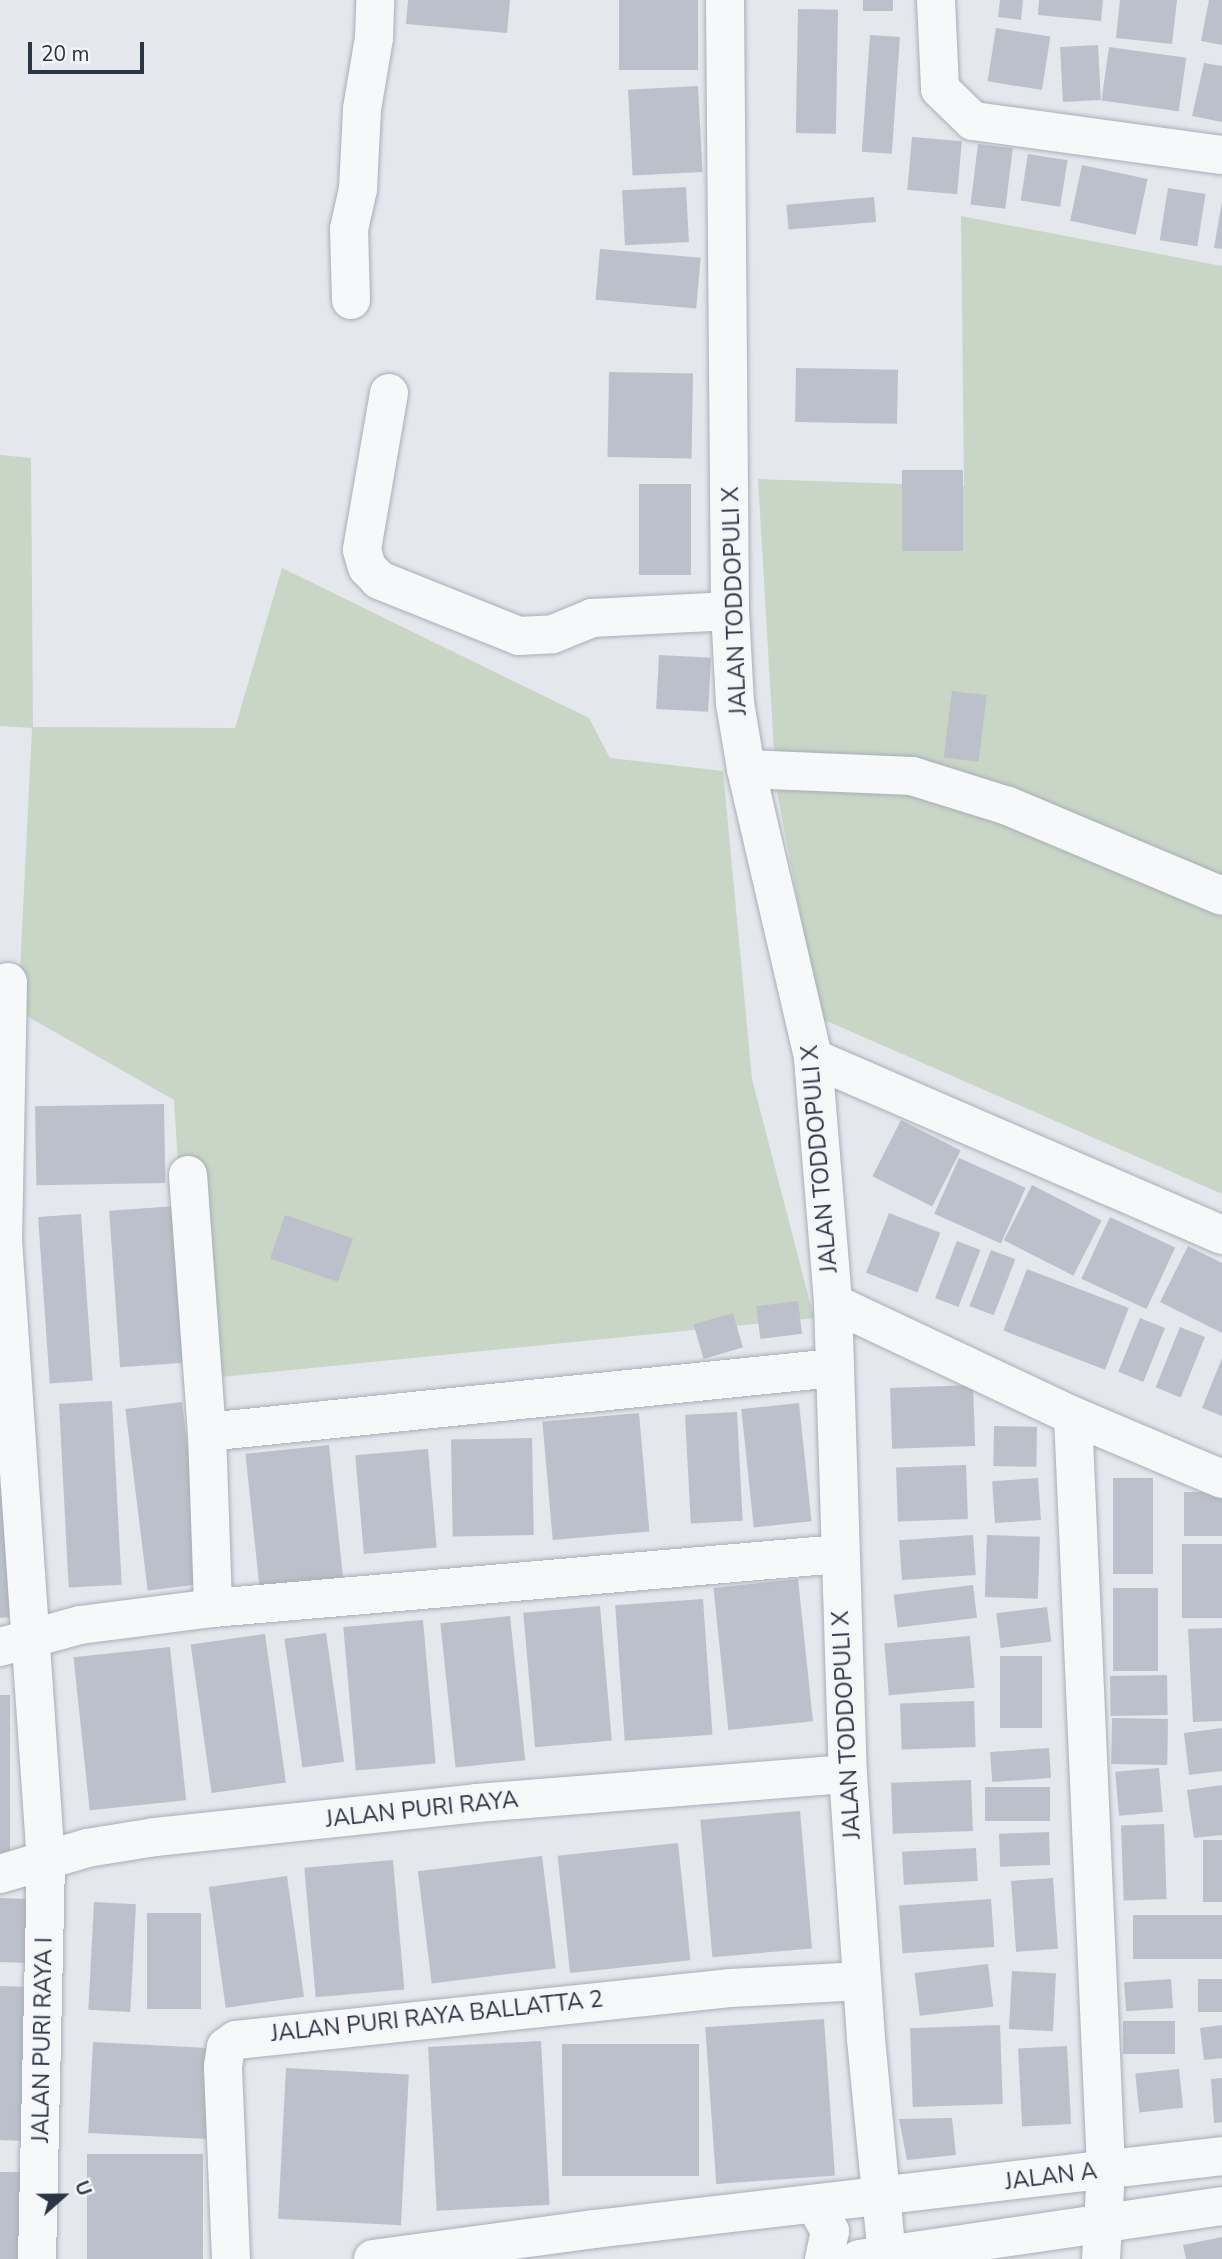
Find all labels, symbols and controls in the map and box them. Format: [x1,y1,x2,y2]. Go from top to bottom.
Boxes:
scale bar [32,28,147,72]
text: 20 m [41,40,90,68]
street label: JALAN TODDOPULI X [717,486,753,716]
street label: JALAN TODDOPULI X [796,1044,844,1274]
street label: JALAN TODDOPULI X [827,1610,867,1840]
street label: JALAN PURI RAYA [324,1786,520,1834]
street label: JALAN PURI RAYA I [27,1937,59,2143]
street label: JALAN PURI RAYA BALLATTA 2 [269,1986,605,2048]
street label: JALAN A [1003,2158,1099,2196]
north arrow [28,2161,98,2231]
text: U [68,2177,97,2200]

